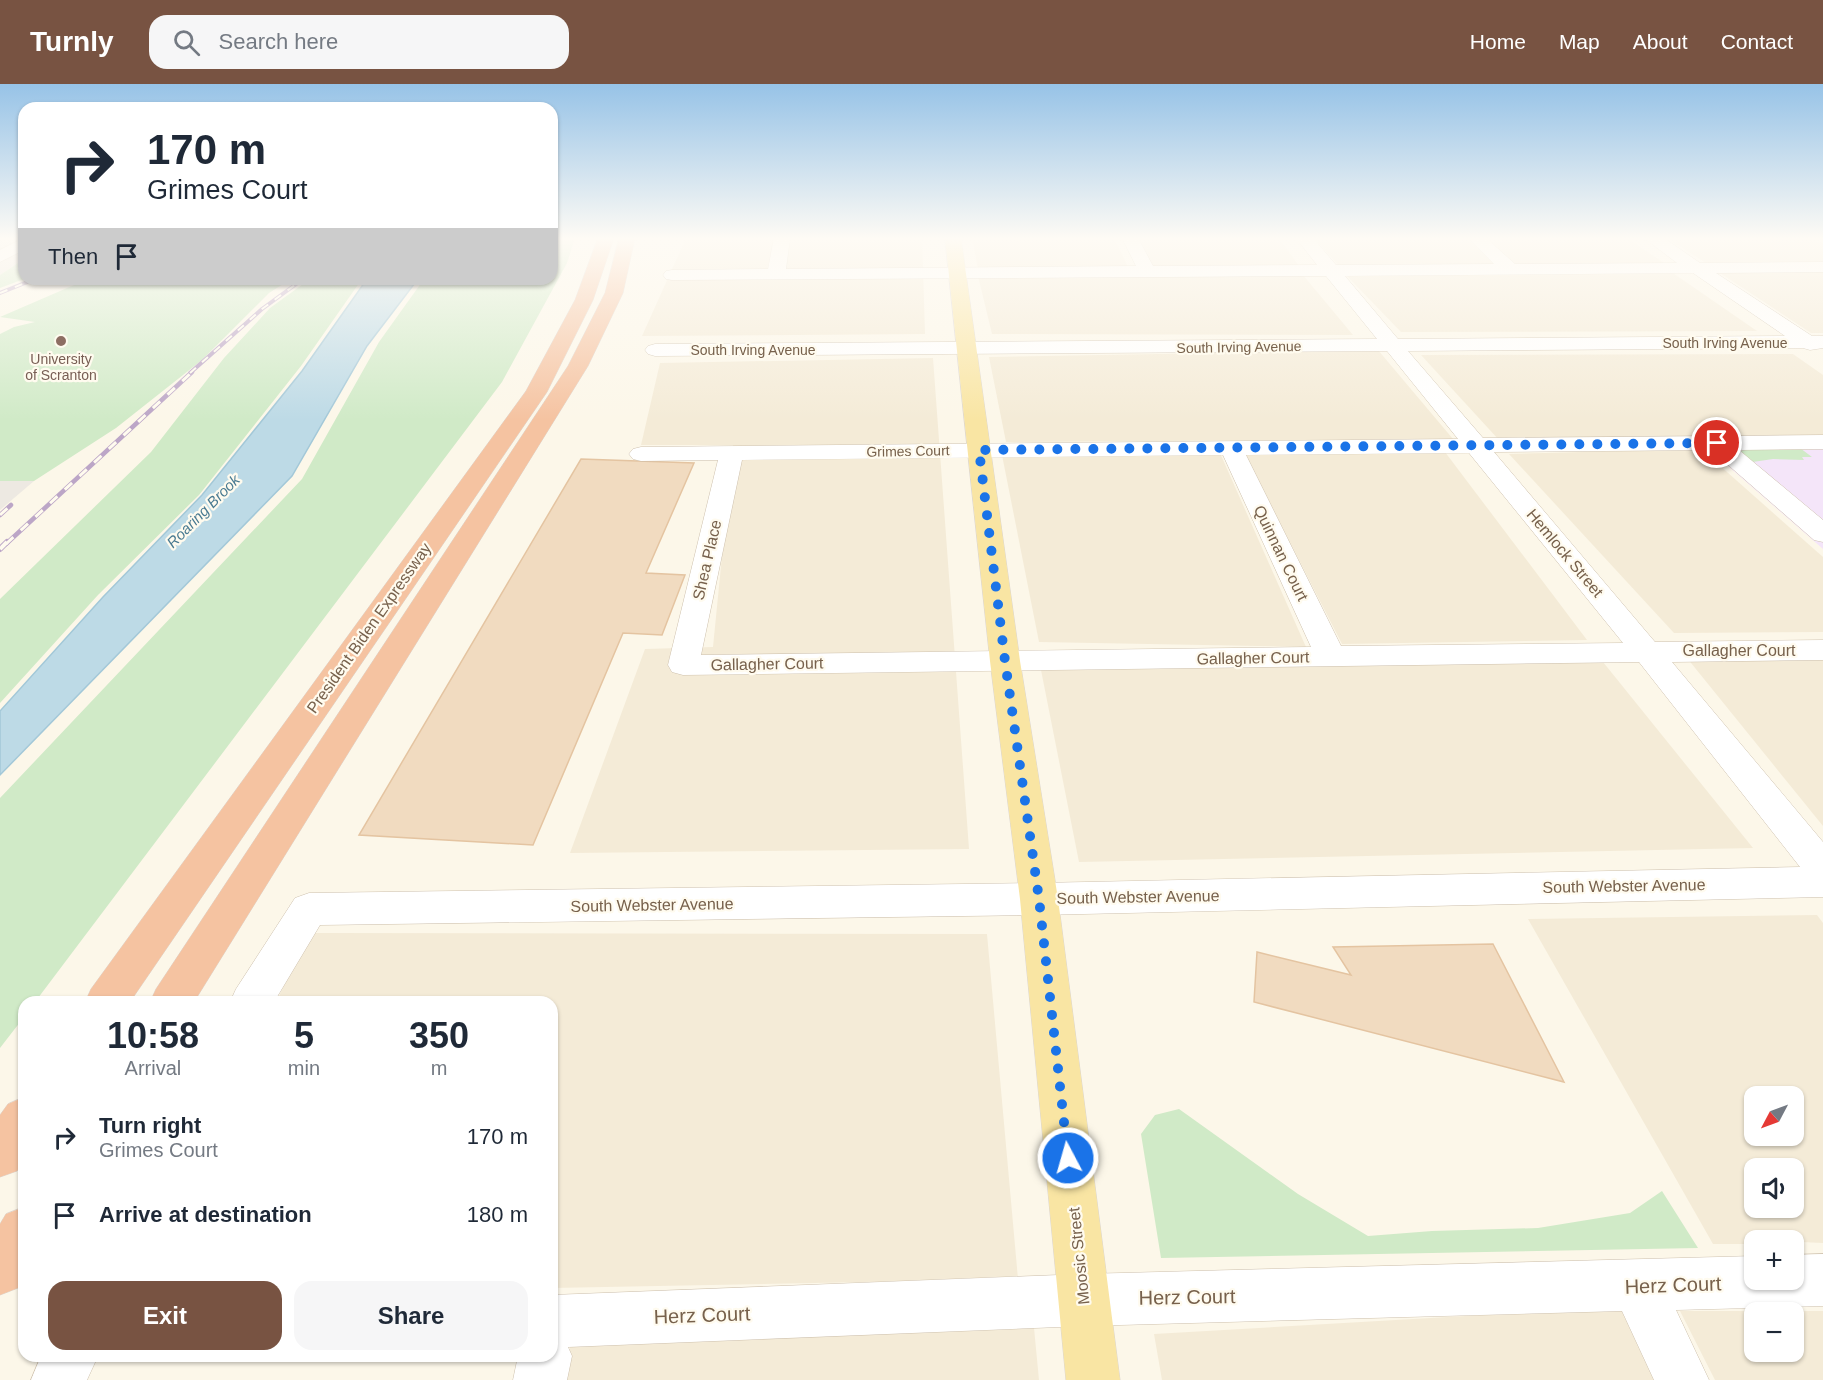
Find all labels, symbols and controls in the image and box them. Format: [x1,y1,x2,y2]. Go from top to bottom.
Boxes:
search box [149,15,569,69]
text: Turnly [30,26,113,57]
icon: search [170,26,203,59]
text: Search here [218,29,338,54]
text: Home [1470,30,1526,53]
text: Map [1559,30,1600,53]
text: About [1633,30,1688,53]
text: Contact [1721,30,1793,53]
icon: right [48,126,126,204]
text: 170 m [147,126,266,173]
text: Grimes Court [147,175,308,205]
icon: arrive [110,240,143,273]
text: Then [48,244,98,269]
marker: University of Scranton [54,334,68,348]
street label: South Irving Avenue [1662,335,1788,351]
street label: South Irving Avenue [1176,338,1302,356]
street label: South Irving Avenue [690,342,816,358]
place label: University of Scranton [25,351,97,383]
pin [1691,417,1742,468]
icon: arrive [1700,426,1733,459]
street label: Grimes Court [866,442,950,460]
water label: Roaring Brook [163,470,244,551]
street label: Quinnan Court [1251,503,1312,604]
street label: Hemlock Street [1523,506,1607,601]
street label: Shea Place [690,518,725,602]
street label: President Biden Expressway [304,540,434,716]
street label: Gallagher Court [1683,642,1796,659]
street label: Gallagher Court [1196,649,1310,667]
street label: Gallagher Court [710,655,824,673]
street label: South Webster Avenue [1542,876,1706,896]
street label: South Webster Avenue [1056,887,1220,907]
street label: South Webster Avenue [570,895,734,915]
text: 10:58 [107,1015,199,1056]
text: 5 [294,1015,314,1056]
text: 350 [409,1015,469,1056]
text: Arrival [125,1057,181,1079]
text: min [288,1057,320,1079]
text: m [431,1057,447,1079]
north arrow [1744,1086,1804,1146]
map controls [1744,1086,1804,1362]
text: Turn right [99,1113,201,1138]
icon: right [48,1121,81,1154]
text: 170 m [467,1124,528,1149]
position arrow [1036,1126,1100,1190]
text: Grimes Court [99,1139,218,1161]
button: sound [1744,1158,1804,1218]
icon: arrive [48,1199,81,1232]
text: Arrive at destination [99,1202,312,1227]
text: 180 m [467,1202,528,1227]
street label: Moosic Street [1065,1206,1093,1306]
button: + [1744,1230,1804,1290]
street label: Herz Court [1624,1272,1722,1298]
button: Exit [48,1281,282,1350]
button: Share [294,1281,528,1350]
street label: Herz Court [1138,1285,1236,1309]
street label: Herz Court [653,1302,751,1328]
button: − [1744,1302,1804,1362]

